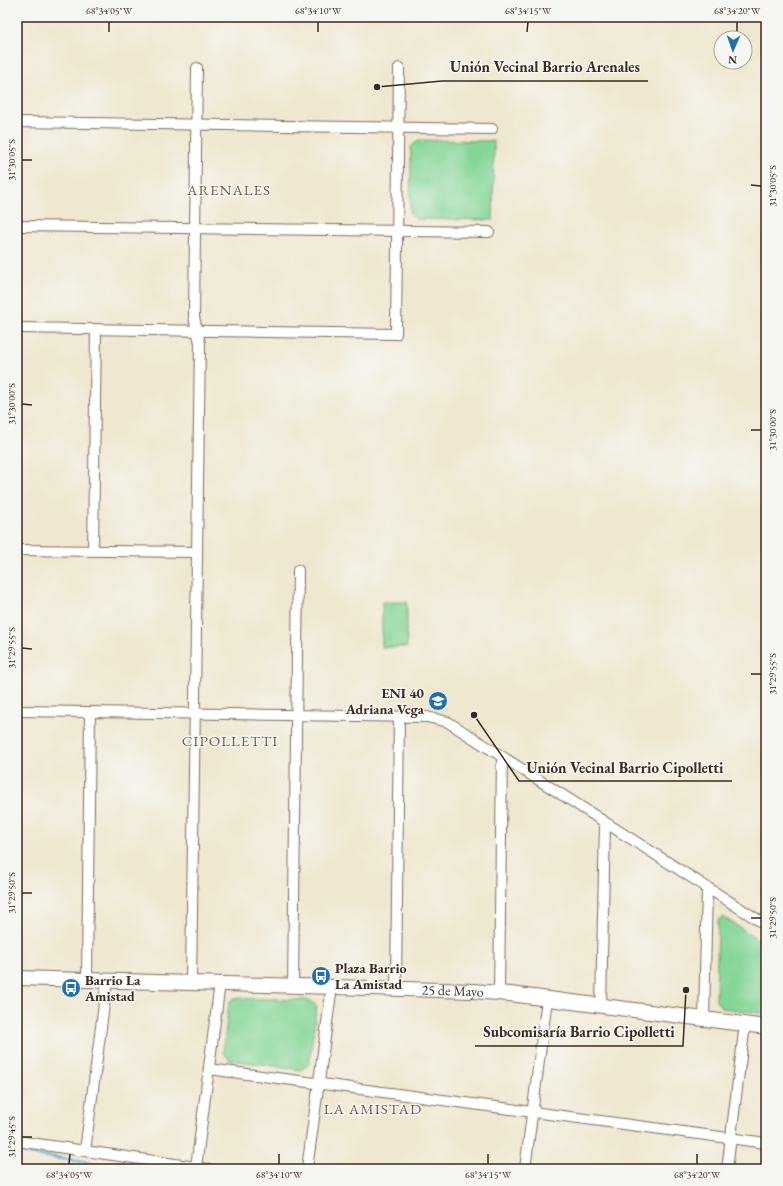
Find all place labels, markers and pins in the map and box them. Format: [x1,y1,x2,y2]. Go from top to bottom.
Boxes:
callout: Unión Vecinal Barrio Arenales [442,54,648,81]
place label: ENI 40 Adriana Vega [345,684,425,718]
school or university icon: ENI 40 Adriana Vega [427,690,449,712]
callout: Unión Vecinal Barrio Cipolletti [519,754,732,781]
place label: Plaza Barrio La Amistad [335,959,407,993]
bus stop icon: Plaza Barrio La Amistad [310,965,332,987]
place label: Barrio La Amistad [84,971,141,1005]
bus stop icon: Barrio La Amistad [60,977,82,999]
callout: Subcomisaría Barrio Cipolletti [475,1019,683,1046]

